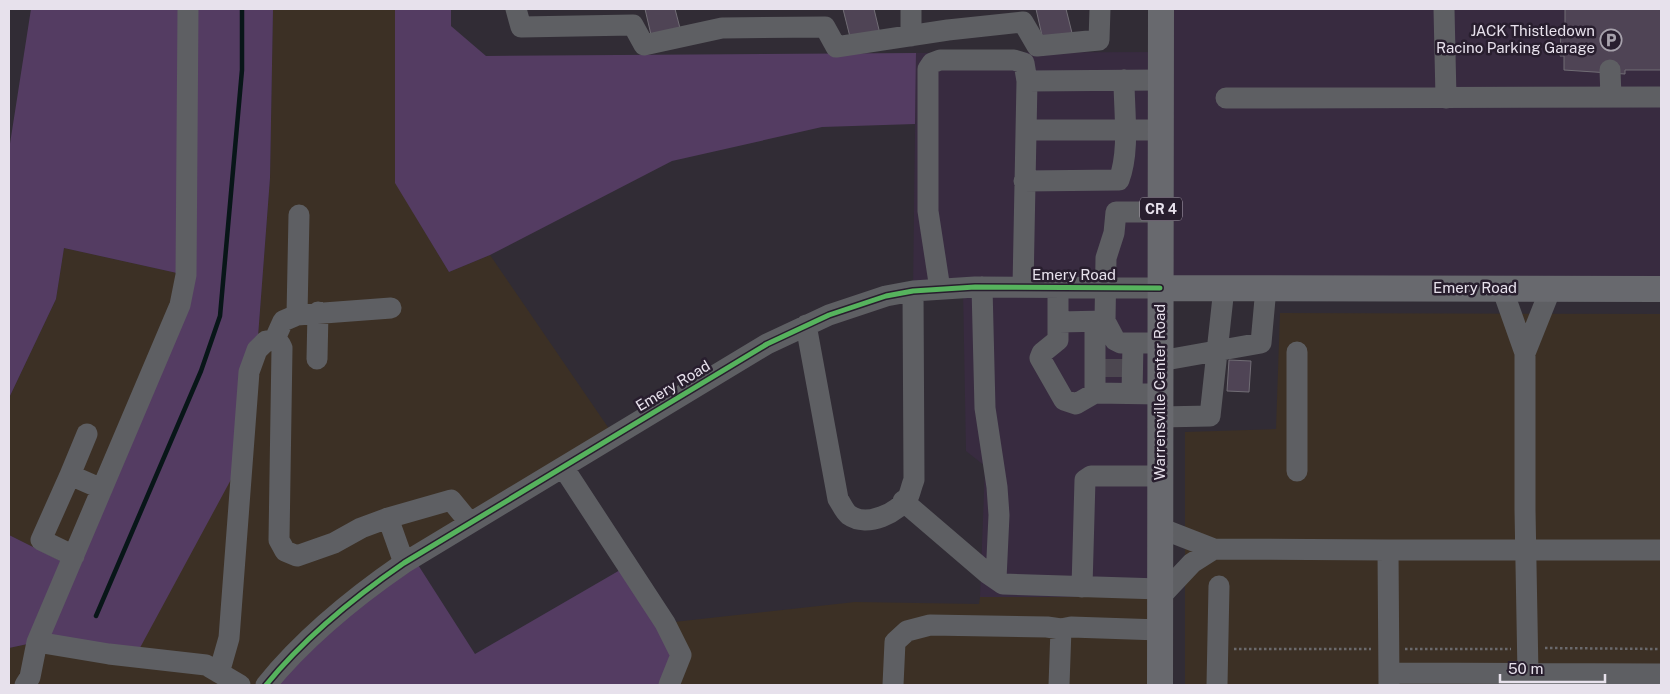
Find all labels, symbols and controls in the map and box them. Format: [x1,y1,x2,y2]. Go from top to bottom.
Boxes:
place label: JACK Thistledown Racino Parking Garage [1436,22,1595,56]
parking icon: JACK Thistledown Racino Parking Garage [1599,28,1623,52]
road number: CR 4 [1140,198,1182,220]
street label: Emery Road [1032,266,1116,283]
street label: Emery Road [1433,279,1517,296]
street label: Warrensville Center Road [1151,304,1168,480]
street label: Emery Road [632,357,713,414]
scale bar [1500,652,1605,684]
text: 50 m [1508,660,1543,677]

